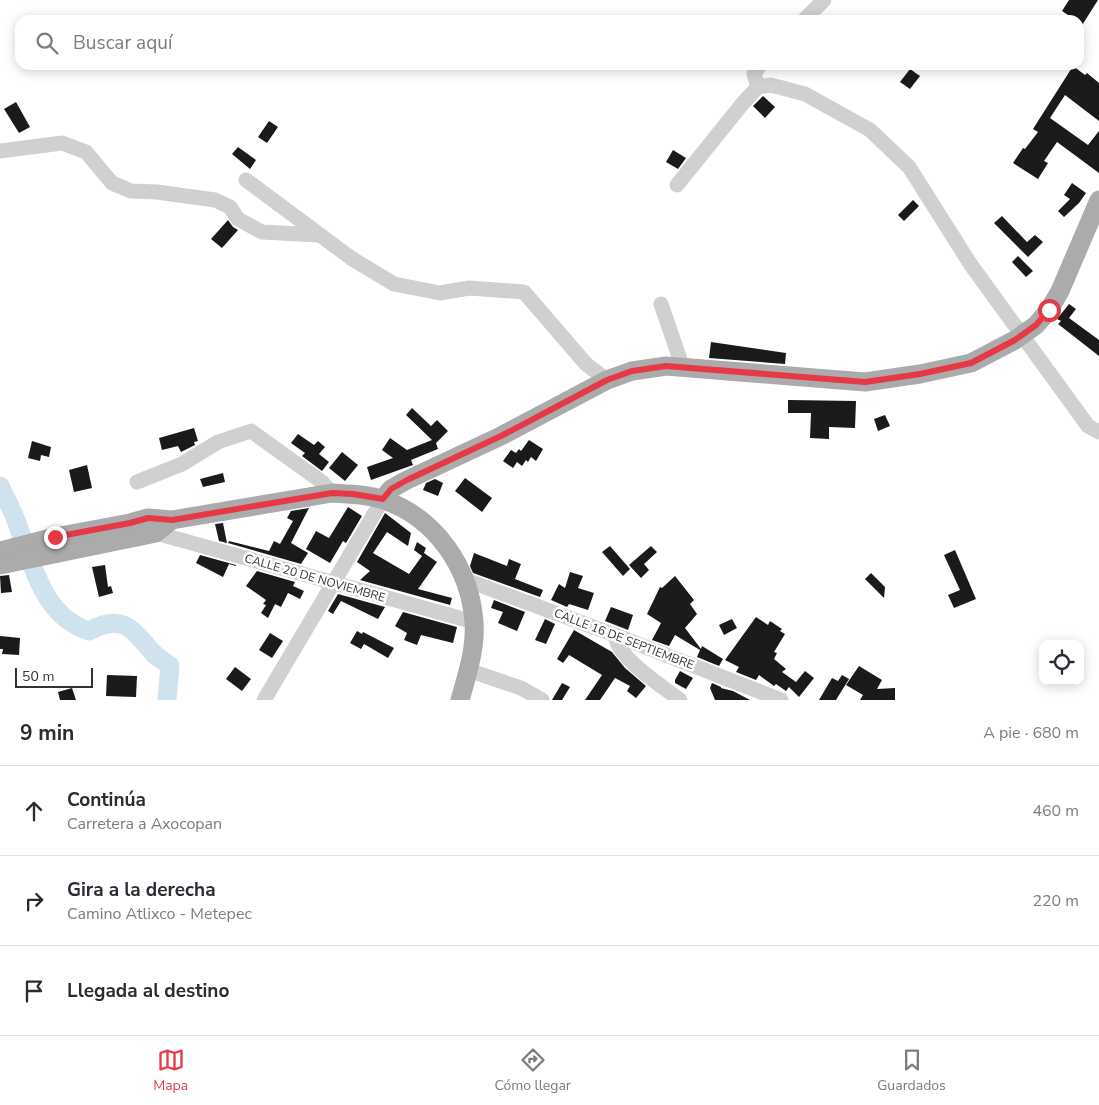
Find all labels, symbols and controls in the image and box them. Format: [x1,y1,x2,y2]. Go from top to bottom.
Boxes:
search box [15,15,1084,70]
icon: search [33,29,61,57]
text: Buscar aquí [73,30,172,56]
route start [1038,299,1061,322]
route end [44,526,67,549]
street label: CALLE 20 DE NOVIEMBRE [243,550,387,606]
street label: CALLE 16 DE SEPTIEMBRE [552,605,696,673]
map controls [1039,640,1084,685]
button: locate [1039,640,1084,685]
scale bar [15,665,92,688]
text: 50 m [22,667,54,686]
text: 9 min [20,719,74,747]
text: A pie · 680 m [983,722,1079,744]
text: Continúa [67,787,146,813]
icon: ahead [20,797,48,825]
text: 460 m [1032,800,1079,822]
text: Carretera a Axocopan [67,813,222,835]
text: Gira a la derecha [67,877,216,903]
icon: right [20,887,48,915]
text: 220 m [1032,890,1079,912]
text: Camino Atlixco - Metepec [67,903,252,925]
icon: arrive [20,977,48,1005]
text: Llegada al destino [67,978,229,1004]
tab: Mapa [153,1046,188,1095]
tab: Cómo llegar [494,1046,571,1095]
tab: Guardados [877,1046,946,1095]

